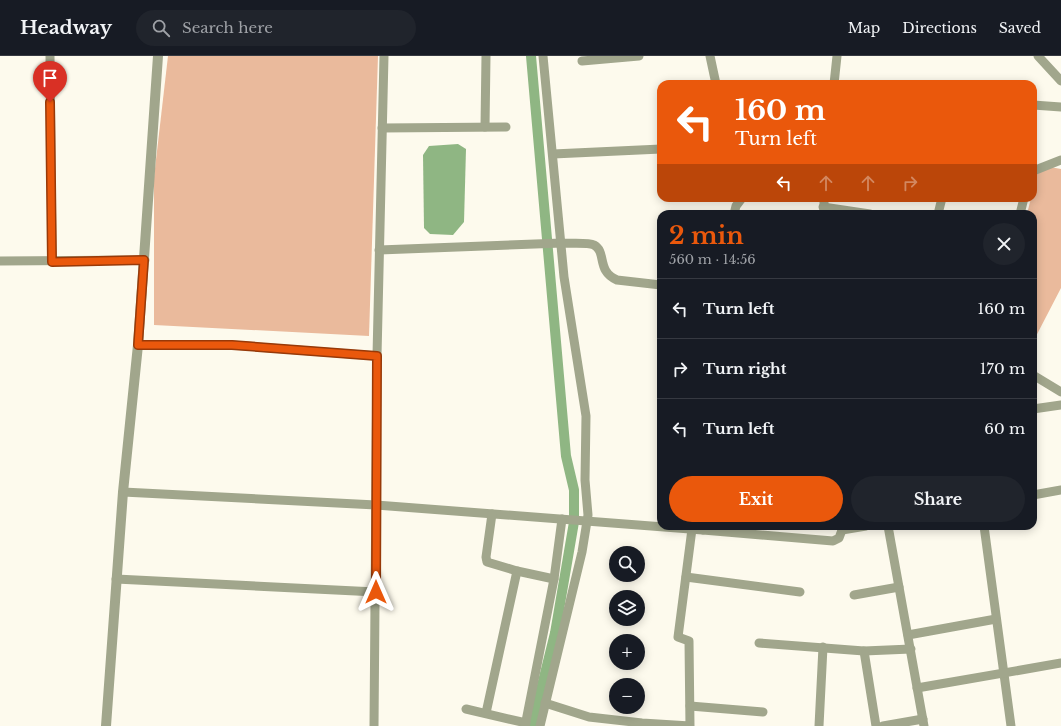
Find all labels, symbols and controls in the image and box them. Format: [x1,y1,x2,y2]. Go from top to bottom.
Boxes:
search box [136,10,416,46]
text: Headway [20,16,112,39]
icon: search [150,17,172,39]
text: Search here [182,18,273,37]
text: Map [848,19,880,37]
text: Directions [902,19,977,37]
text: Saved [999,19,1041,37]
pin [33,61,67,102]
icon: arrive [39,67,61,89]
text: 160 m [735,93,826,128]
icon: left [669,96,721,148]
text: Turn left [735,128,817,150]
icon: left [773,172,795,194]
icon: ahead [815,172,837,194]
icon: ahead [857,172,879,194]
icon: right [899,172,921,194]
text: 2 min [669,221,744,250]
button: close [983,223,1025,265]
text: 560 m · 14:56 [669,251,756,268]
icon: left [669,298,691,320]
text: Turn left [703,299,774,318]
text: 160 m [978,299,1025,318]
icon: right [669,358,691,380]
text: Turn right [703,359,786,378]
text: 170 m [980,359,1025,378]
icon: left [669,418,691,440]
text: Turn left [703,419,774,438]
text: 60 m [984,419,1025,438]
button: Exit [669,476,843,522]
button: Share [851,476,1025,522]
map controls [609,546,645,714]
button: search [609,546,645,582]
position arrow [355,571,397,613]
button: layers [609,590,645,626]
button: + [609,634,645,670]
button: − [609,678,645,714]

